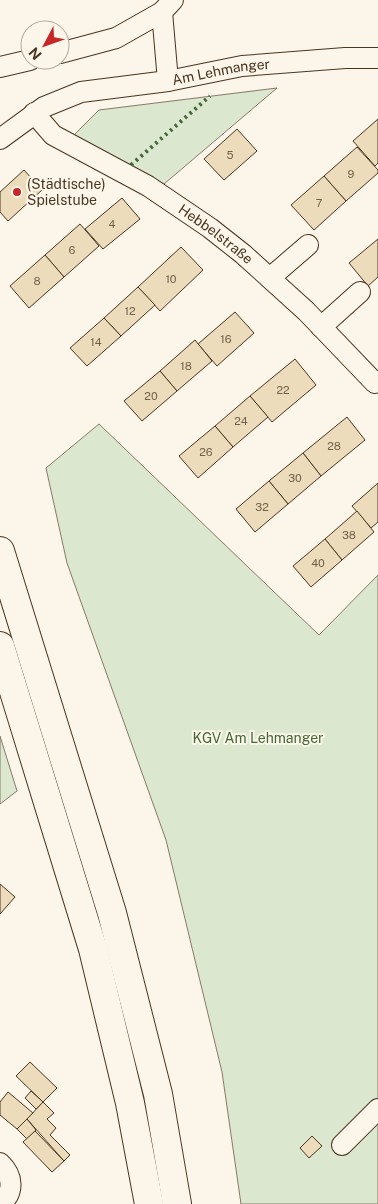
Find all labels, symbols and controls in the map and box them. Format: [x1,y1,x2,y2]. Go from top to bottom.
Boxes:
north arrow [20,20,70,70]
text: N [26,44,45,63]
street label: Am Lehmanger [171,56,271,88]
house number: 5 [226,149,234,161]
house number: 9 [348,168,355,180]
place label: (Städtische) Spielstube [27,176,106,208]
marker: (Städtische) Spielstube [11,186,23,198]
house number: 7 [316,197,323,209]
street label: Hebbelstraße [176,201,256,267]
house number: 4 [109,218,116,230]
house number: 6 [69,244,76,256]
house number: 10 [165,273,177,285]
house number: 8 [33,275,41,287]
house number: 12 [124,305,136,317]
house number: 16 [220,333,232,345]
house number: 14 [90,336,102,348]
house number: 18 [180,360,192,372]
house number: 22 [276,384,290,396]
house number: 20 [144,390,158,402]
house number: 24 [234,415,248,427]
house number: 28 [327,440,341,452]
house number: 26 [199,446,213,458]
house number: 30 [288,472,302,484]
house number: 32 [255,501,269,513]
house number: 38 [342,529,356,541]
house number: 40 [311,557,325,569]
park label: KGV Am Lehmanger [192,730,324,746]

